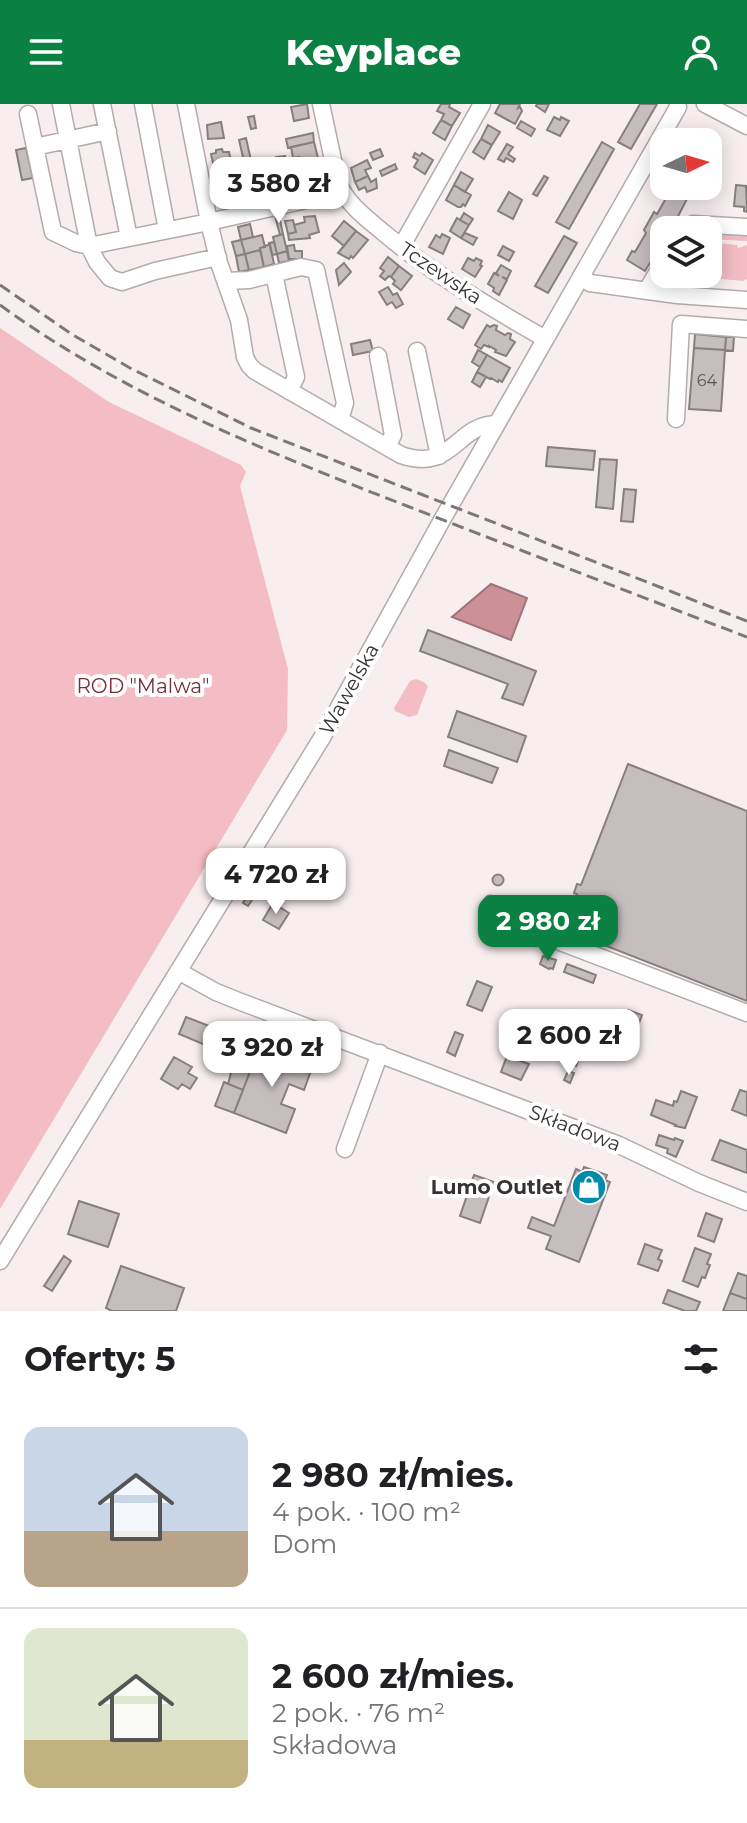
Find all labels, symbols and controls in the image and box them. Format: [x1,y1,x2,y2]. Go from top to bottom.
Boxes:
icon: menu [24,30,68,74]
text: Keyplace [286,30,461,74]
icon: person [679,30,723,74]
north arrow [650,128,722,200]
map controls [650,128,722,288]
pin: 3 580 zł [196,157,362,225]
text: 3 580 zł [227,167,331,199]
button: layers [650,216,722,288]
street label: Tczewska [395,237,487,309]
house number: 64 [697,371,718,390]
street label: Wawelska [314,639,384,739]
park label: ROD "Malwa" [76,674,210,698]
pin: 4 720 zł [193,848,359,916]
text: 4 720 zł [224,858,328,890]
pin: 2 980 zł [465,895,631,963]
text: 2 980 zł [496,905,600,937]
pin: 2 600 zł [486,1009,652,1077]
text: 2 600 zł [517,1019,621,1051]
pin: 3 920 zł [189,1021,355,1089]
text: 3 920 zł [221,1031,323,1063]
street label: Składowa [526,1100,624,1156]
shop icon: Lumo Outlet [570,1168,608,1206]
place label: Lumo Outlet [431,1175,563,1199]
icon: filters [679,1337,723,1381]
text: Oferty: 5 [24,1338,175,1380]
text: 2 980 zł/mies. [272,1454,514,1496]
icon: home [88,1459,184,1555]
text: 4 pok. · 100 m² [272,1496,461,1528]
text: Dom [272,1528,337,1560]
text: 2 600 zł/mies. [272,1655,514,1697]
icon: home [88,1660,184,1756]
text: 2 pok. · 76 m² [272,1697,445,1729]
text: Składowa [272,1729,397,1761]

